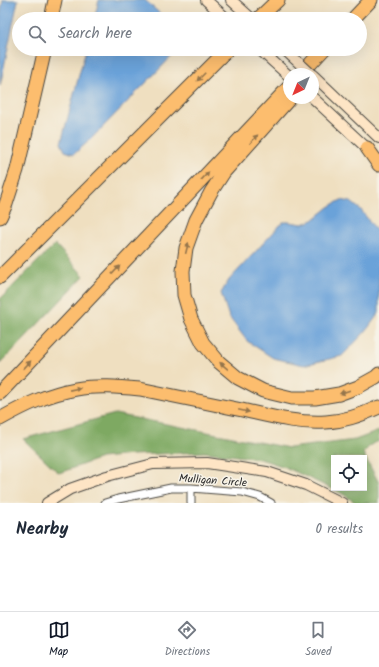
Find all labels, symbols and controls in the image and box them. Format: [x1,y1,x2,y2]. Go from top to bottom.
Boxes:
search box [12,12,367,56]
text: Search here [58,22,132,46]
icon: search [26,23,48,45]
north arrow [283,68,319,104]
one-way arrow [196,72,206,81]
one-way arrow [249,134,258,143]
one-way arrow [200,171,210,181]
one-way arrow [184,242,190,254]
one-way arrow [111,265,121,275]
one-way arrow [22,360,32,370]
one-way arrow [218,361,229,370]
one-way arrow [69,386,81,392]
one-way arrow [338,389,350,395]
one-way arrow [238,408,250,414]
map controls [331,455,367,491]
button: locate [331,455,367,491]
street label: Mulligan Circle [178,470,248,492]
text: Nearby [16,516,68,543]
text: 0 results [316,519,363,540]
tab: Map [48,619,70,661]
tab: Directions [165,619,210,661]
tab: Saved [305,619,331,661]

